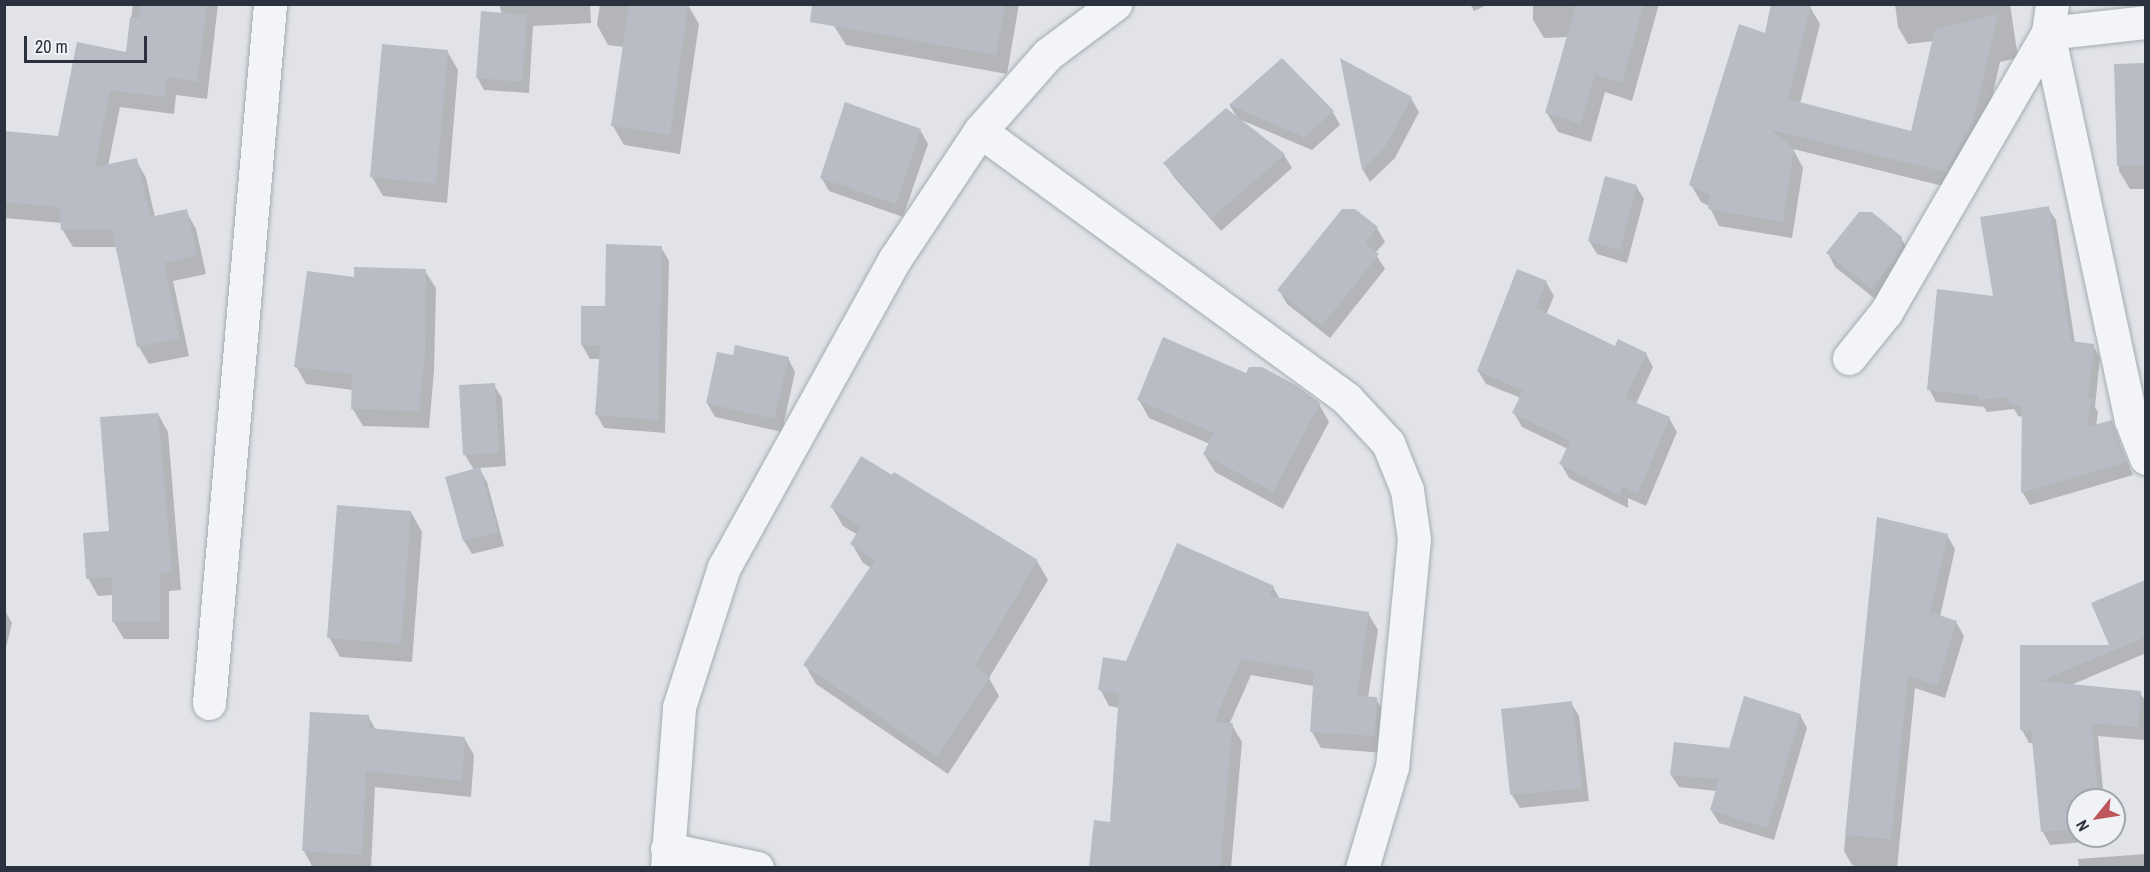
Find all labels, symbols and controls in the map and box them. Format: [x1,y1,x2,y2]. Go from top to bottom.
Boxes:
scale bar [27,24,150,62]
text: 20 m [35,34,68,59]
north arrow [2066,788,2126,848]
text: N [2070,816,2094,836]

